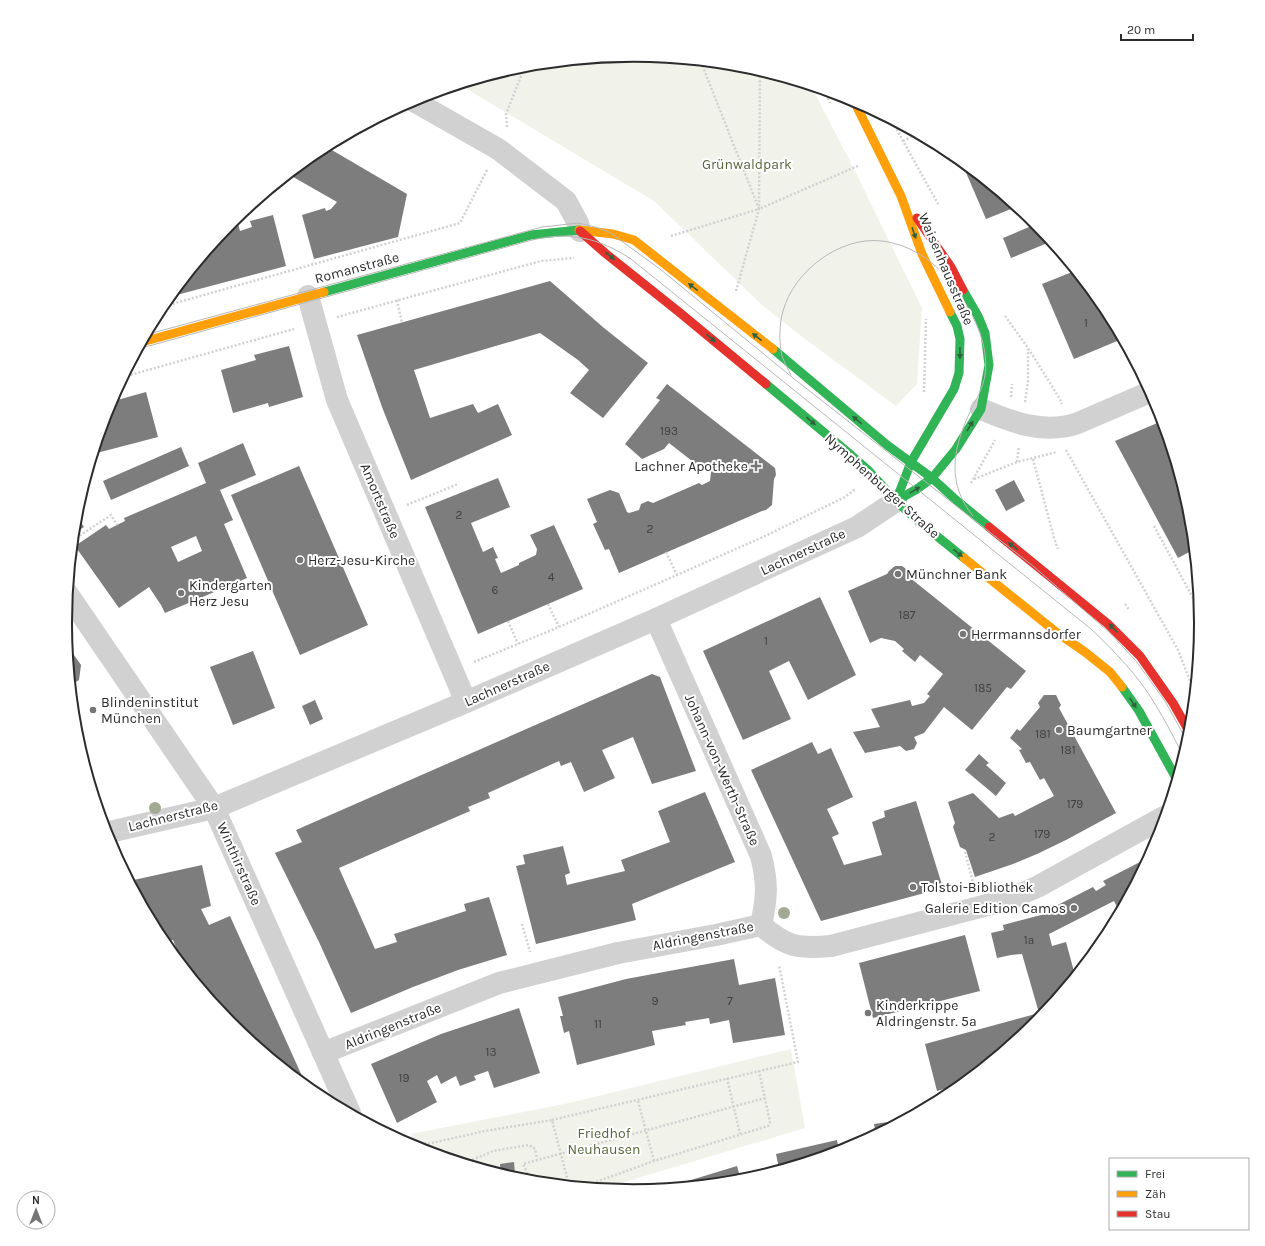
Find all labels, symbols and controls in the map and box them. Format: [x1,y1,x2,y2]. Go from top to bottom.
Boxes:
scale bar [1121,16,1193,42]
text: 20 m [1127,23,1155,37]
park label: Grünwaldpark [702,156,792,173]
street label: Waisenhausstraße [915,210,977,328]
one-way arrow [912,227,918,239]
street label: Romanstraße [313,249,401,287]
one-way arrow [604,252,615,261]
one-way arrow [687,282,698,291]
house number: 1 [1084,316,1088,330]
one-way arrow [751,333,762,341]
one-way arrow [705,334,716,343]
one-way arrow [957,347,963,360]
one-way arrow [852,415,862,424]
one-way arrow [805,417,816,426]
one-way arrow [967,420,974,432]
house number: 193 [660,424,678,438]
street label: Nymphenburger Straße [821,430,943,542]
place label: Lachner Apotheke [634,458,748,475]
street label: Amortstraße [356,461,404,541]
marker: Lachner Apotheke [751,461,761,471]
one-way arrow [909,487,921,494]
house number: 2 [456,508,463,522]
house number: 2 [647,522,654,536]
street label: Lachnerstraße [758,525,848,579]
one-way arrow [1007,541,1018,550]
one-way arrow [953,548,964,557]
place label: Herz-Jesu-Kirche [308,552,415,569]
marker: Herz-Jesu-Kirche [295,555,305,565]
place label: Münchner Bank [906,566,1007,583]
marker: Münchner Bank [893,569,903,579]
house number: 4 [548,570,555,584]
place label: Kindergarten Herz Jesu [189,577,272,610]
house number: 6 [492,583,499,597]
marker: Kindergarten Herz Jesu [176,588,186,598]
house number: 187 [899,608,916,622]
one-way arrow [1108,623,1118,633]
place label: Herrmannsdorfer [971,626,1082,643]
marker: Herrmannsdorfer [958,629,968,639]
house number: 1 [764,634,768,648]
street label: Lachnerstraße [462,658,552,710]
house number: 185 [974,681,992,695]
street label: Johann-von-Werth-Straße [681,691,763,849]
place label: Blindeninstitut München [101,694,199,727]
one-way arrow [1130,697,1137,709]
marker: Blindeninstitut München [88,705,98,715]
place label: Baumgartner [1067,722,1153,739]
marker: Baumgartner [1054,725,1064,735]
house number: 181 [1035,727,1051,741]
house number: 181 [1060,743,1076,757]
street label: Lachnerstraße [126,797,220,835]
house number: 179 [1067,797,1083,811]
street label: Winthirstraße [213,820,265,908]
house number: 179 [1034,827,1050,841]
house number: 2 [989,830,996,844]
place label: Tolstoi-Bibliothek [921,879,1034,896]
marker: Tolstoi-Bibliothek [908,882,918,892]
place label: Galerie Edition Camos [925,900,1066,917]
marker: Galerie Edition Camos [1069,903,1079,913]
street label: Aldringenstraße [651,918,755,954]
house number: 1a [1024,933,1034,947]
house number: 9 [652,994,659,1008]
house number: 7 [727,994,733,1008]
place label: Kinderkrippe Aldringenstr. 5a [876,997,977,1030]
street label: Aldringenstraße [342,999,444,1053]
marker: Kinderkrippe Aldringenstr. 5a [863,1008,873,1018]
house number: 11 [594,1017,602,1031]
house number: 13 [485,1045,497,1059]
house number: 19 [399,1071,409,1085]
park label: Friedhof Neuhausen [568,1125,640,1158]
legend [1109,1158,1249,1230]
text: Frei [1145,1167,1165,1181]
text: Zäh [1145,1187,1166,1201]
north arrow [16,1190,56,1230]
text: N [32,1194,40,1207]
text: Stau [1145,1207,1171,1221]

